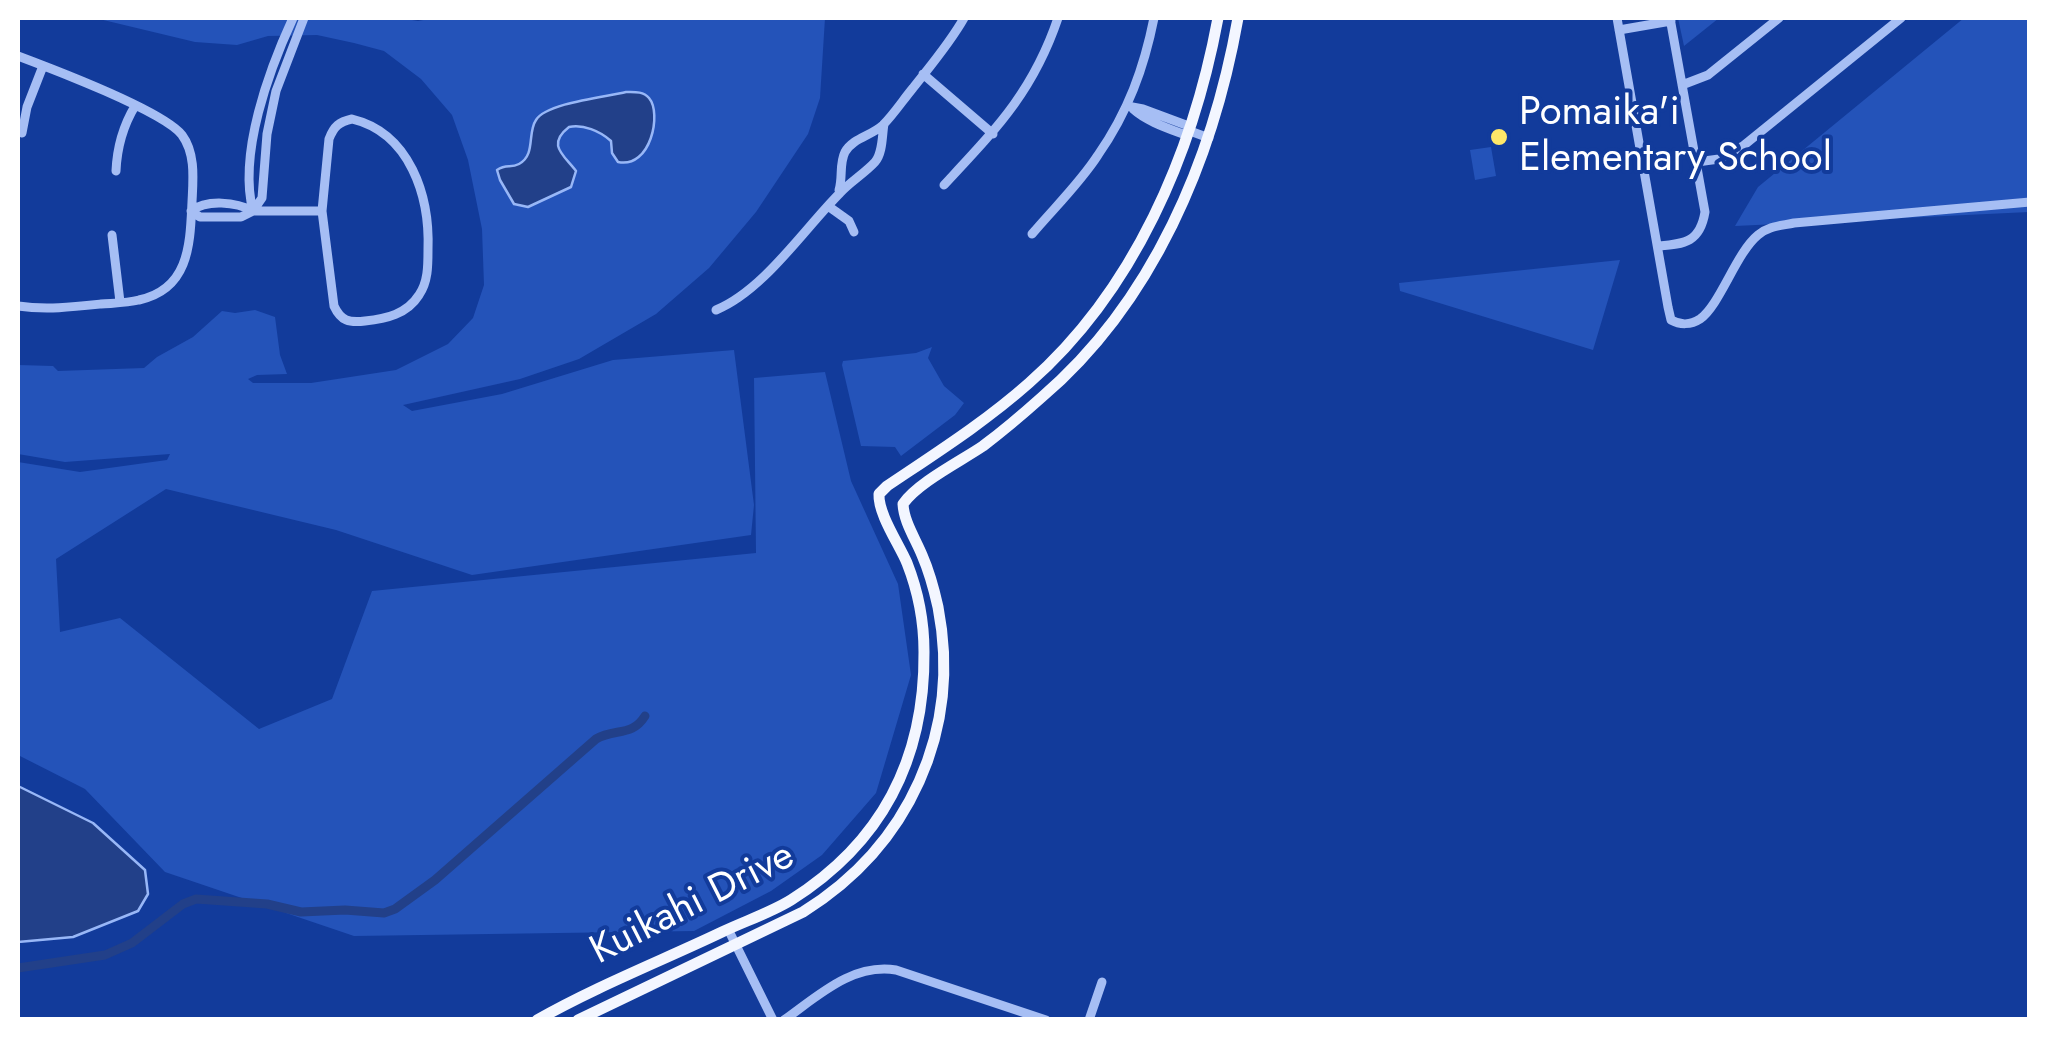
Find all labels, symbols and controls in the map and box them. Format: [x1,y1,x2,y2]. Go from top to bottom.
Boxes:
place label: Pomaika'i Elementary School [1519,90,1832,184]
marker: Pomaika'i Elementary School [1488,126,1510,148]
street label: Kuikahi Drive [583,833,803,977]

